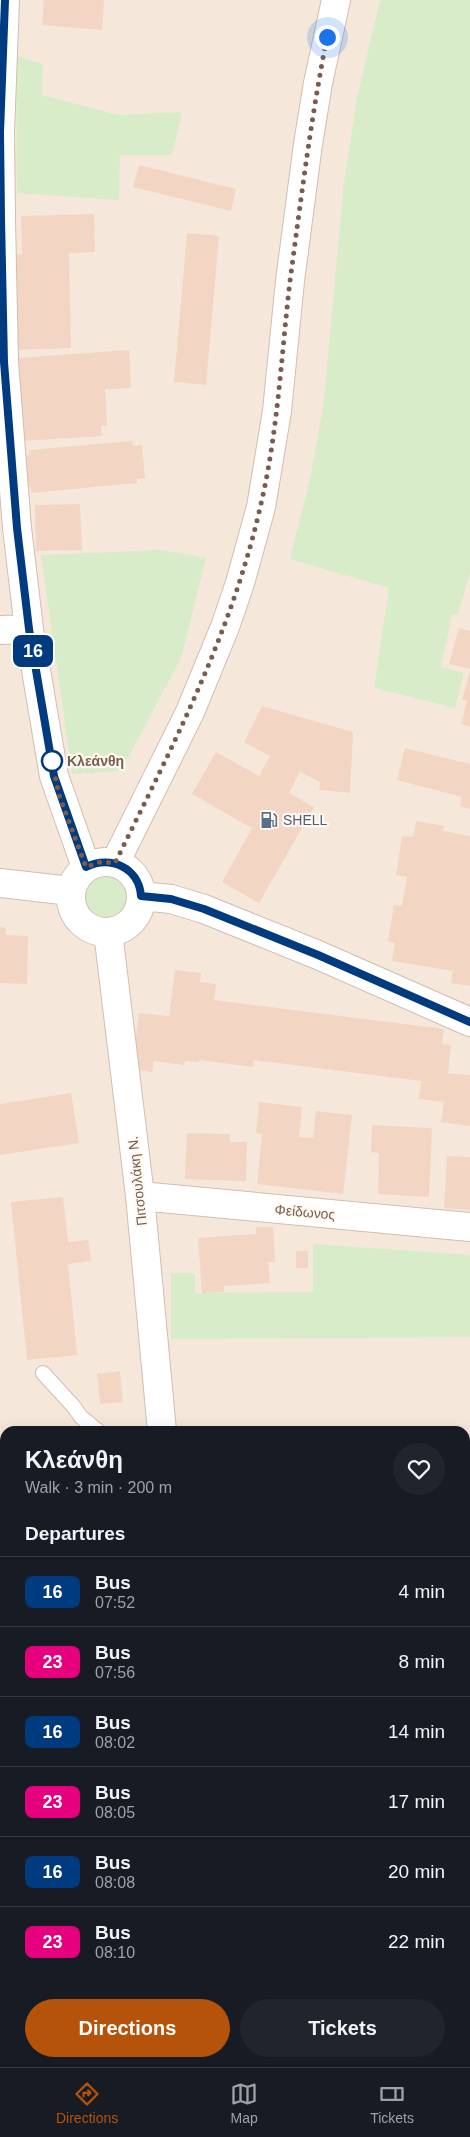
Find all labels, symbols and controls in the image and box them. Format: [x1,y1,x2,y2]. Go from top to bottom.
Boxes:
your location [315,25,340,50]
line badge: 16 [10,635,56,667]
text: 16 [23,641,43,661]
marker: Κλεάνθη [41,750,63,772]
place label: Κλεάνθη [67,753,124,769]
fuel station icon: SHELL [259,810,279,830]
place label: SHELL [283,812,328,828]
street label: Πιτσουλάκη Ν. [124,1135,150,1227]
street label: Φείδωνος [274,1201,336,1223]
button: heart [393,1443,445,1495]
text: Κλεάνθη [25,1446,123,1473]
text: Walk · 3 min · 200 m [25,1479,172,1496]
text: Departures [25,1523,125,1544]
text: Bus [95,1572,131,1593]
text: 4 min [399,1581,445,1602]
text: 16 [42,1582,63,1602]
text: 07:52 [95,1594,135,1611]
text: Bus [95,1642,131,1663]
text: 8 min [399,1651,445,1672]
text: 23 [42,1652,63,1672]
text: 07:56 [95,1664,135,1681]
text: Bus [95,1712,131,1733]
text: 14 min [388,1721,445,1742]
text: 16 [42,1722,63,1742]
text: 08:02 [95,1734,135,1751]
text: Bus [95,1782,131,1803]
text: 17 min [388,1791,445,1812]
text: 23 [42,1792,63,1812]
text: 08:05 [95,1804,135,1821]
text: Bus [95,1852,131,1873]
text: 20 min [388,1861,445,1882]
text: 16 [42,1862,63,1882]
text: 08:08 [95,1874,135,1891]
text: Bus [95,1922,131,1943]
text: 22 min [388,1931,445,1952]
text: 23 [42,1932,63,1952]
text: 08:10 [95,1944,135,1961]
button: Directions [25,1999,230,2057]
button: Tickets [240,1999,445,2057]
tab: Directions [56,2080,118,2126]
tab: Map [230,2080,258,2126]
tab: Tickets [370,2080,414,2126]

